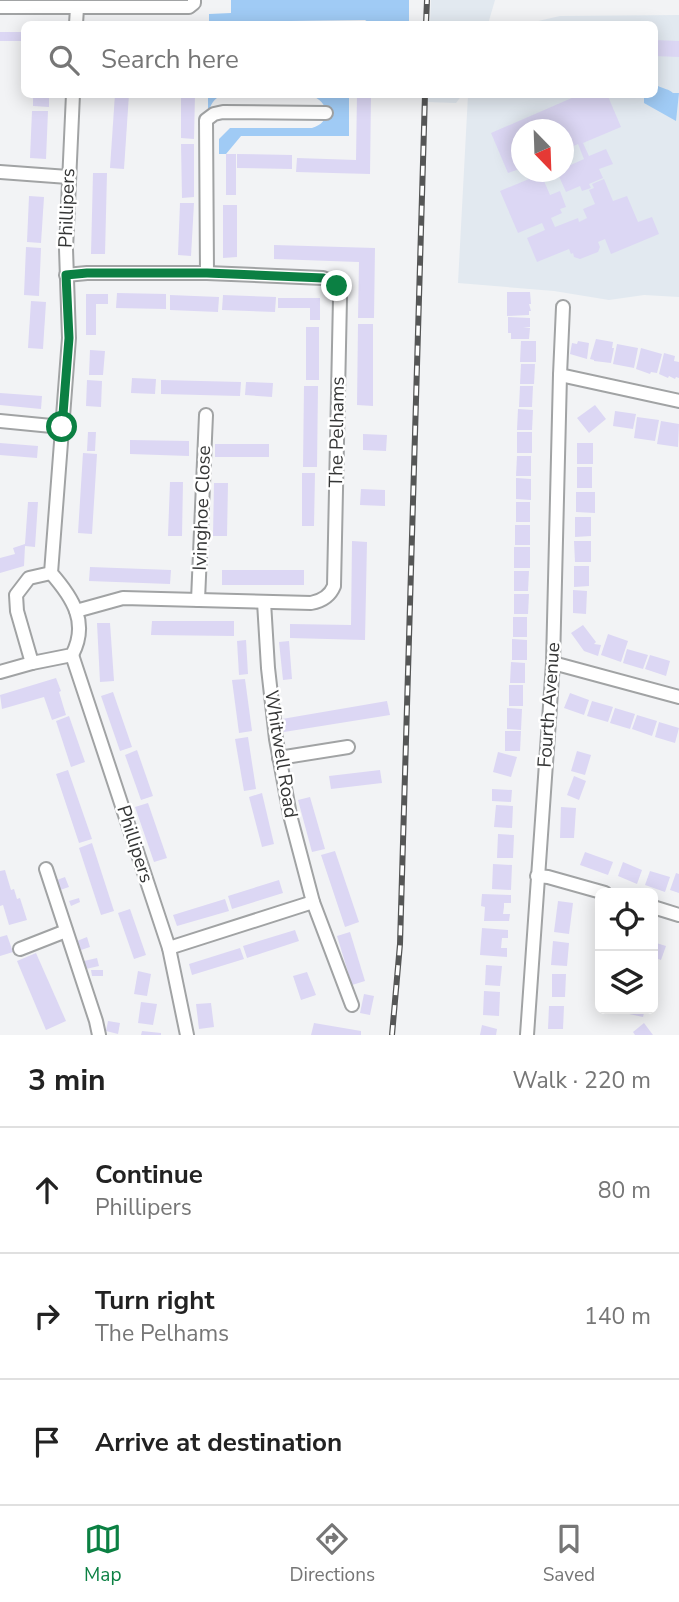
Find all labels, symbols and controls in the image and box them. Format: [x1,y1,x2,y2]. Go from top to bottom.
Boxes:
search box [21,21,658,98]
icon: search [45,41,83,79]
text: Search here [101,42,239,77]
north arrow [511,119,574,182]
street label: Phillipers [53,168,81,248]
route end [321,270,352,301]
street label: The Pelhams [323,376,351,488]
route start [46,411,77,442]
street label: Ivinghoe Close [187,445,217,571]
street label: Fourth Avenue [532,641,566,769]
street label: Whitwell Road [258,688,304,820]
street label: Phillipers [110,802,160,886]
map controls [595,888,658,1014]
button: locate [595,888,658,951]
button: layers [595,951,658,1014]
text: 3 min [28,1060,106,1101]
text: Walk · 220 m [512,1065,651,1096]
text: Continue [95,1157,203,1192]
icon: ahead [28,1171,66,1209]
text: 80 m [598,1175,651,1206]
text: Phillipers [95,1192,192,1223]
text: Turn right [95,1283,214,1318]
icon: right [28,1297,66,1335]
text: 140 m [584,1301,651,1332]
text: The Pelhams [95,1318,229,1349]
icon: arrive [28,1423,66,1461]
text: Arrive at destination [95,1425,342,1460]
tab: Map [84,1520,122,1588]
tab: Directions [289,1520,375,1588]
tab: Saved [543,1520,595,1588]

